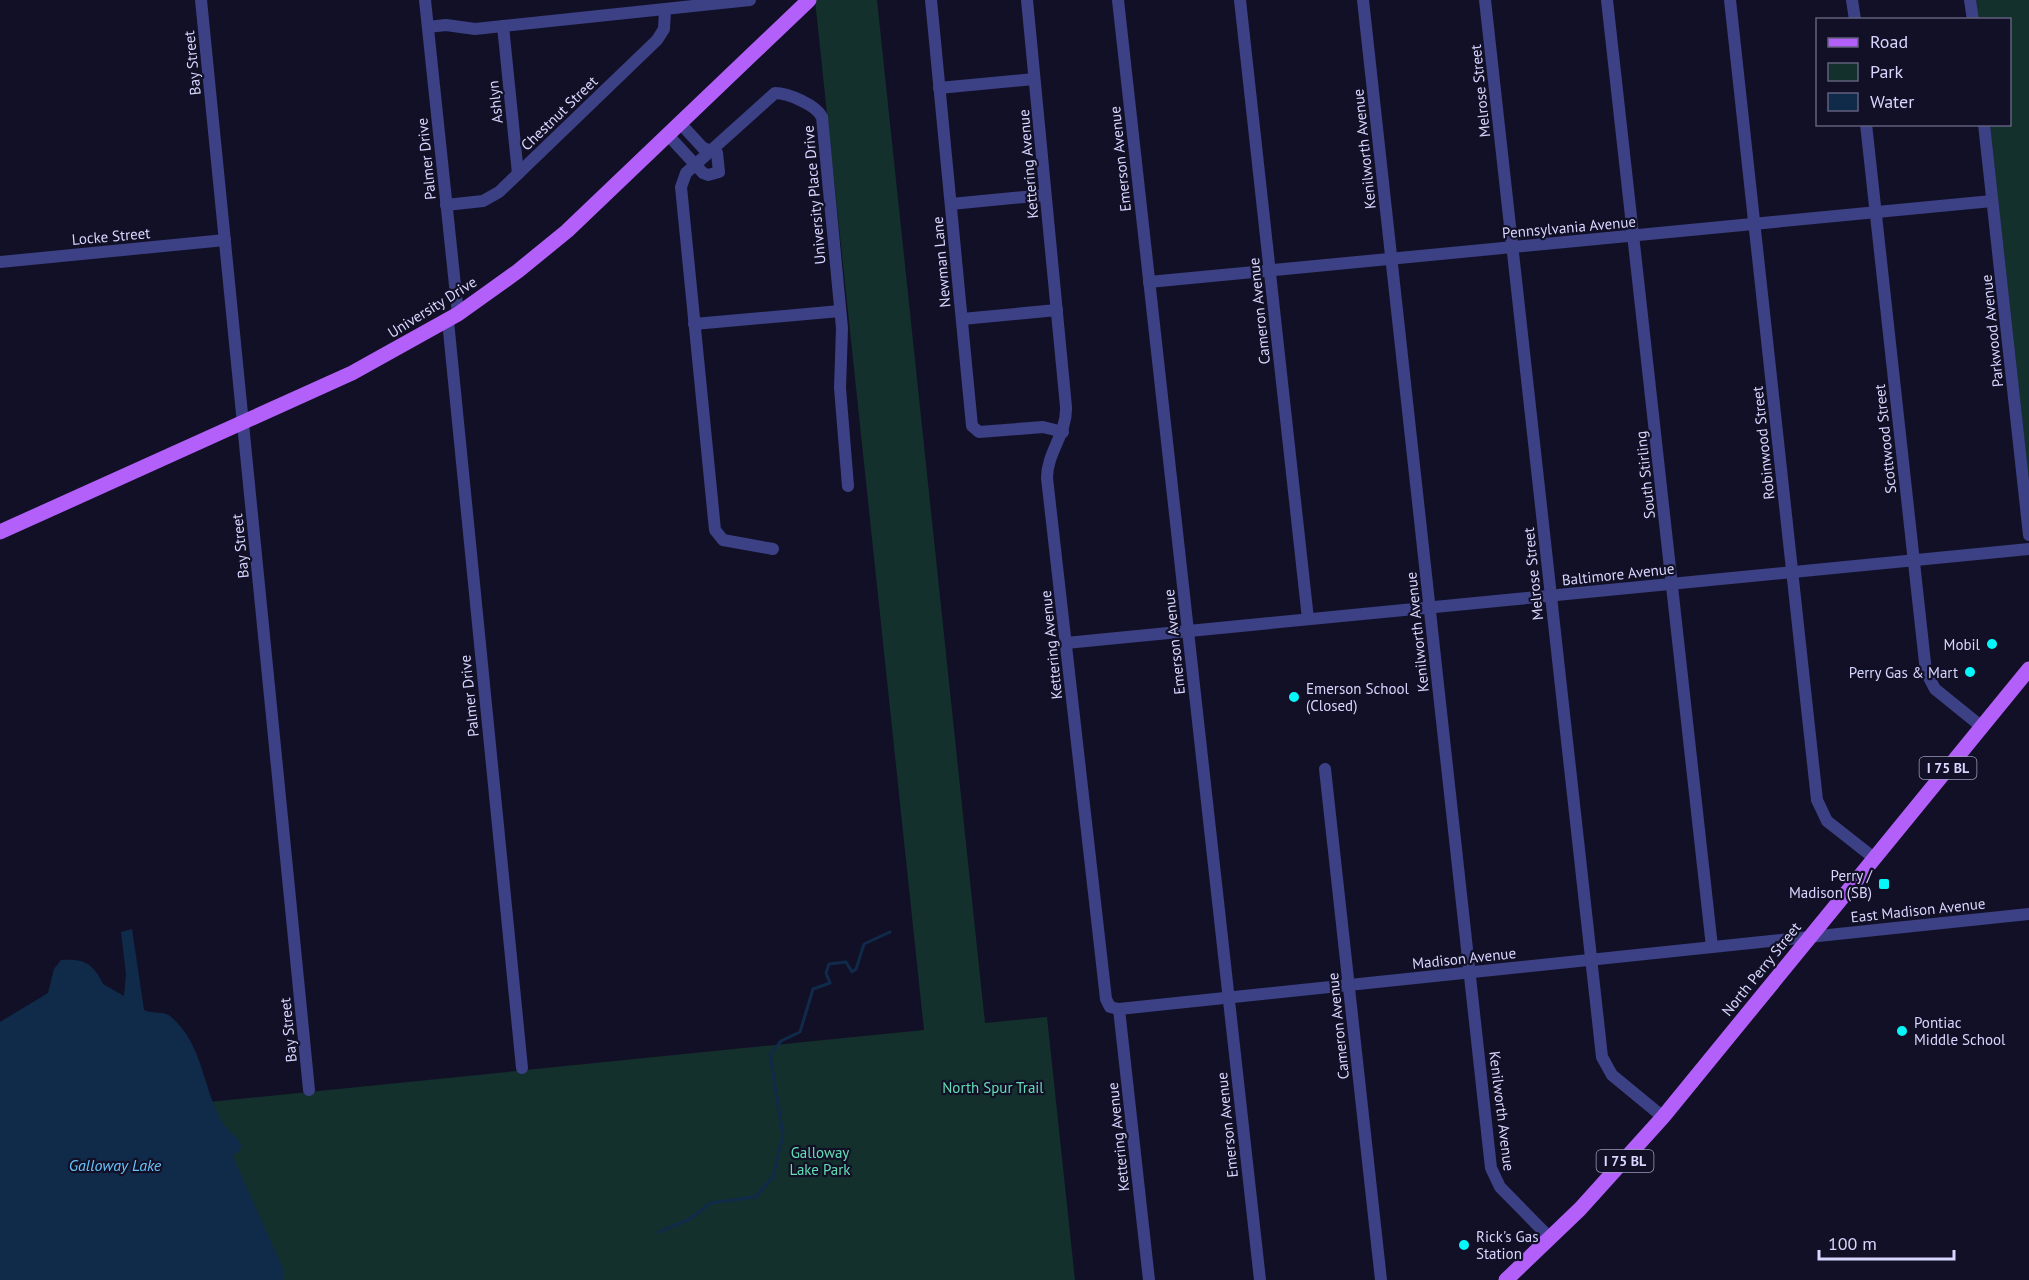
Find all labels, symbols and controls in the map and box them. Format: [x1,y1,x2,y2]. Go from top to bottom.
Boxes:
legend [1816,18,2011,126]
street label: Bay Street [179,30,205,96]
text: Road [1870,30,1908,53]
street label: Melrose Street [1466,44,1494,138]
text: Park [1870,60,1903,83]
street label: Chestnut Street [517,72,601,154]
street label: Ashlyn [483,80,507,124]
street label: Kenilworth Avenue [1348,88,1380,210]
text: Water [1870,90,1914,113]
street label: Emerson Avenue [1105,105,1135,213]
street label: Kettering Avenue [1014,109,1042,219]
street label: Palmer Drive [412,117,440,201]
street label: University Place Drive [798,125,830,265]
street label: Pennsylvania Avenue [1501,212,1637,242]
street label: Newman Lane [928,216,954,308]
street label: Locke Street [71,223,151,249]
street label: Cameron Avenue [1244,257,1274,365]
street label: University Drive [384,272,480,342]
street label: Parkwood Avenue [1977,274,2007,388]
street label: Scottwood Street [1870,383,1900,495]
street label: Robinwood Street [1748,385,1778,501]
street label: South Stirling [1631,430,1659,520]
street label: Bay Street [227,513,253,579]
street label: Melrose Street [1519,527,1547,621]
street label: Baltimore Avenue [1561,559,1675,589]
street label: Kenilworth Avenue [1401,571,1433,693]
street label: Emerson Avenue [1159,588,1189,696]
street label: Kettering Avenue [1036,590,1066,700]
place label: Mobil [1944,635,1981,654]
marker: Mobil [1985,637,1999,651]
street label: Palmer Drive [455,654,483,738]
place label: Perry Gas & Mart [1849,663,1958,682]
marker: Perry Gas & Mart [1963,665,1977,679]
place label: Emerson School (Closed) [1306,679,1410,715]
marker: Emerson School (Closed) [1287,690,1301,704]
road number: I 75 BL [1920,757,1976,779]
place label: Perry / Madison (SB) [1789,866,1873,902]
marker: Perry / Madison (SB) [1877,877,1891,891]
street label: East Madison Avenue [1850,893,1986,927]
street label: North Perry Street [1717,918,1805,1020]
street label: Madison Avenue [1411,943,1517,973]
street label: Cameron Avenue [1323,972,1353,1080]
street label: Bay Street [275,997,301,1063]
place label: Pontiac Middle School [1914,1013,2006,1049]
marker: Pontiac Middle School [1895,1024,1909,1038]
street label: Kenilworth Avenue [1485,1050,1519,1172]
street label: Emerson Avenue [1212,1071,1242,1179]
park label: North Spur Trail [942,1078,1044,1097]
street label: Kettering Avenue [1103,1082,1133,1192]
park label: Galloway Lake Park [789,1143,851,1179]
road number: I 75 BL [1596,1150,1654,1172]
water label: Galloway Lake [69,1155,162,1175]
scale bar [1819,1223,1954,1261]
place label: Rick's Gas Station [1476,1227,1539,1263]
text: 100 m [1828,1232,1877,1255]
marker: Rick's Gas Station [1457,1238,1471,1252]

